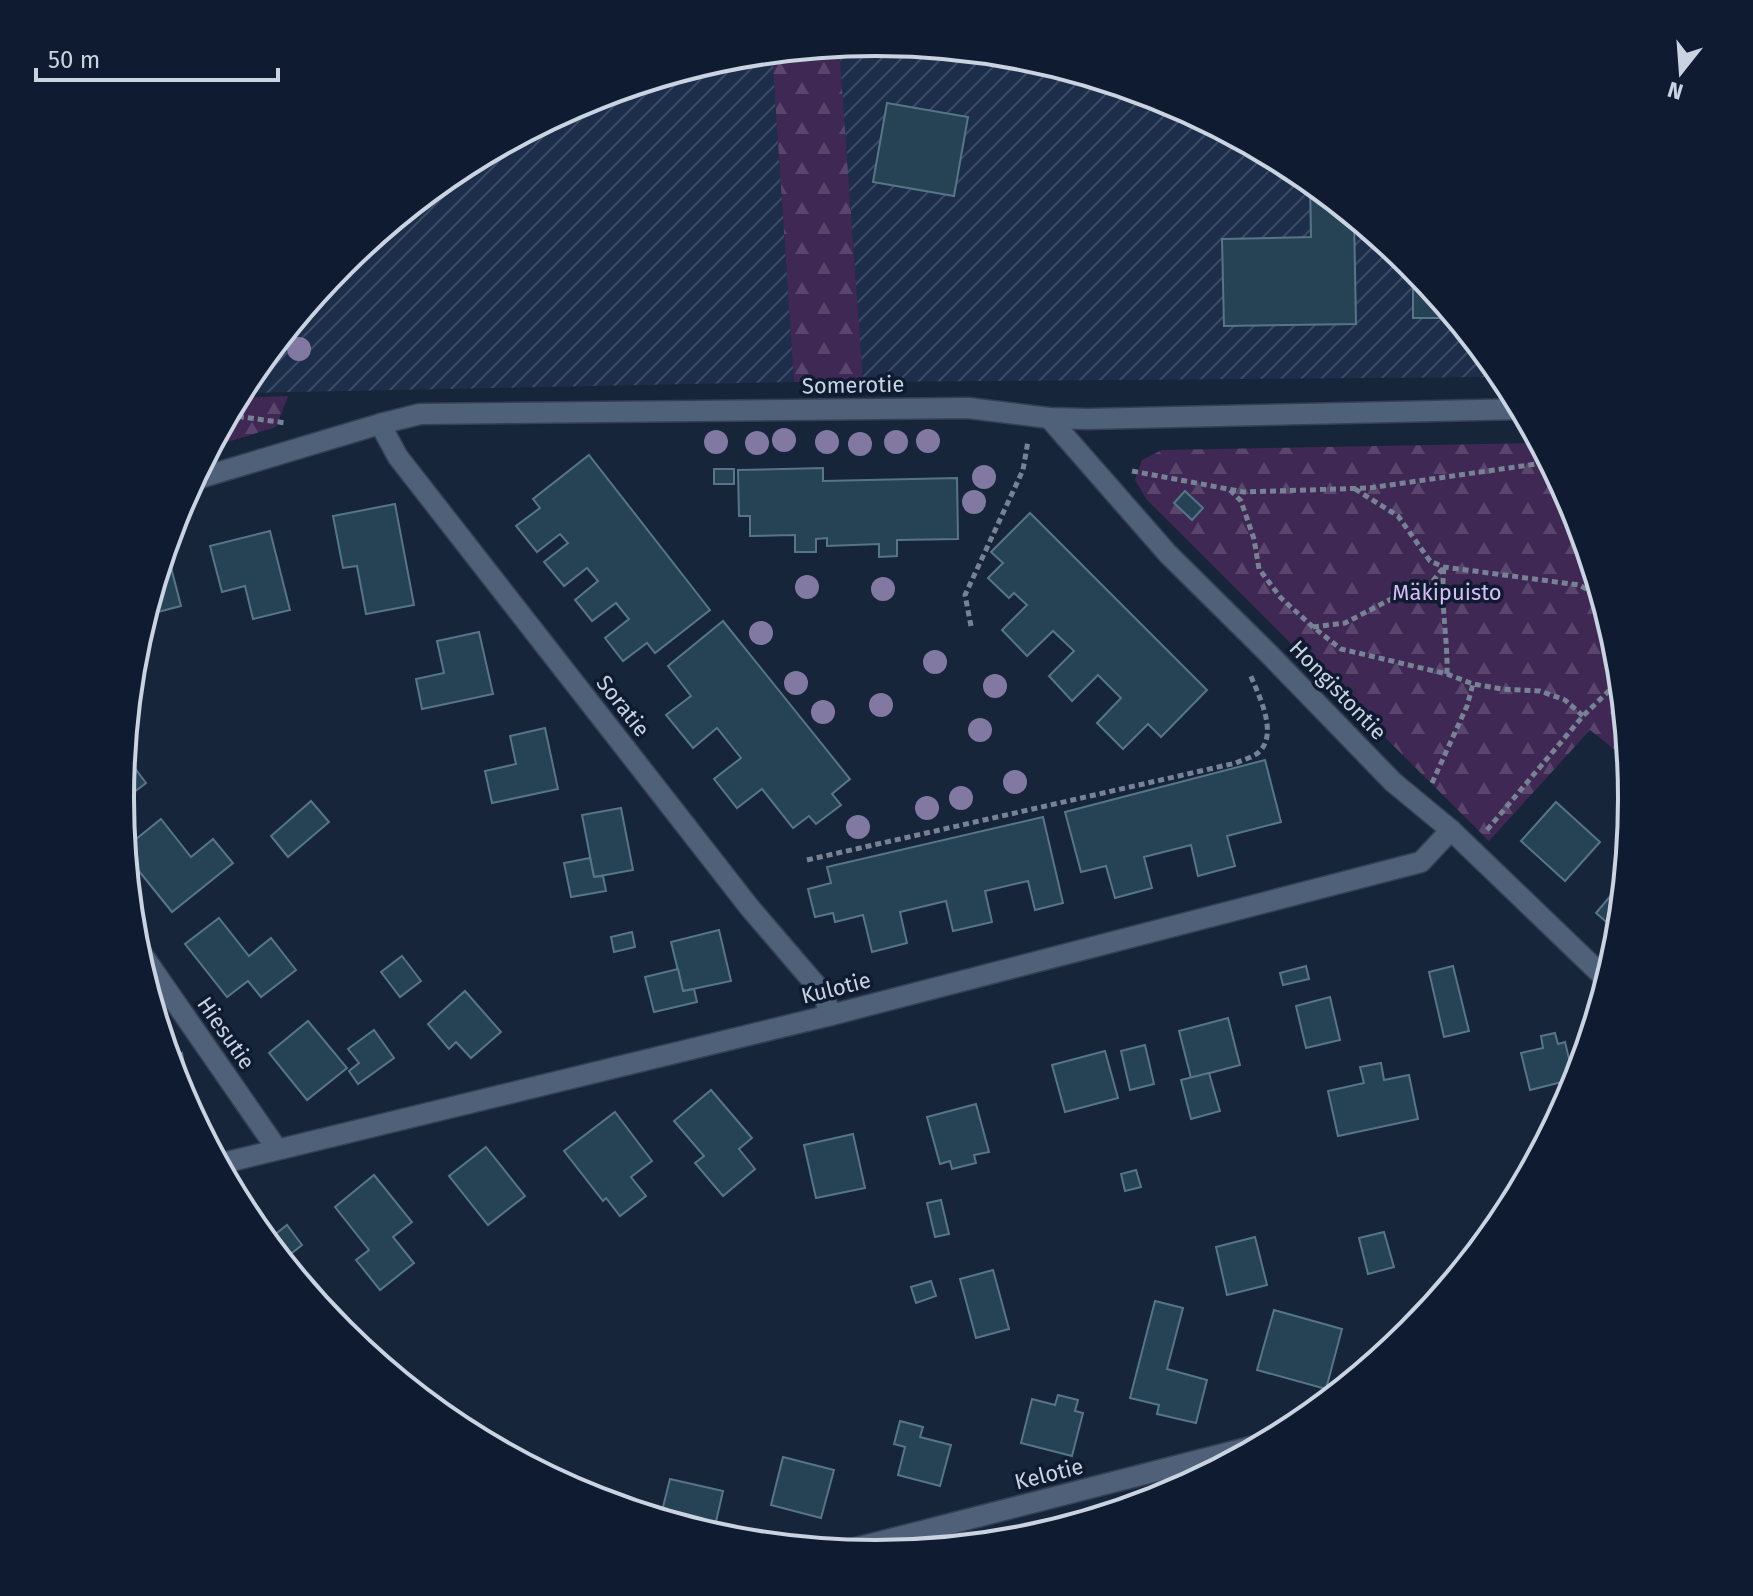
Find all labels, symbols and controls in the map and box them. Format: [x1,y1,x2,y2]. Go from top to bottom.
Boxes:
scale bar [36,32,278,82]
north arrow [1641,32,1721,112]
text: 50 m [48,46,100,74]
text: N [1664,76,1686,106]
street label: Somerotie [802,371,904,399]
park label: Mäkipuisto [1392,579,1502,606]
street label: Hongistontie [1284,635,1392,745]
street label: Soratie [591,670,655,742]
street label: Kulotie [798,966,874,1010]
street label: Hiesutie [191,992,261,1074]
street label: Kelotie [1012,1452,1086,1496]

